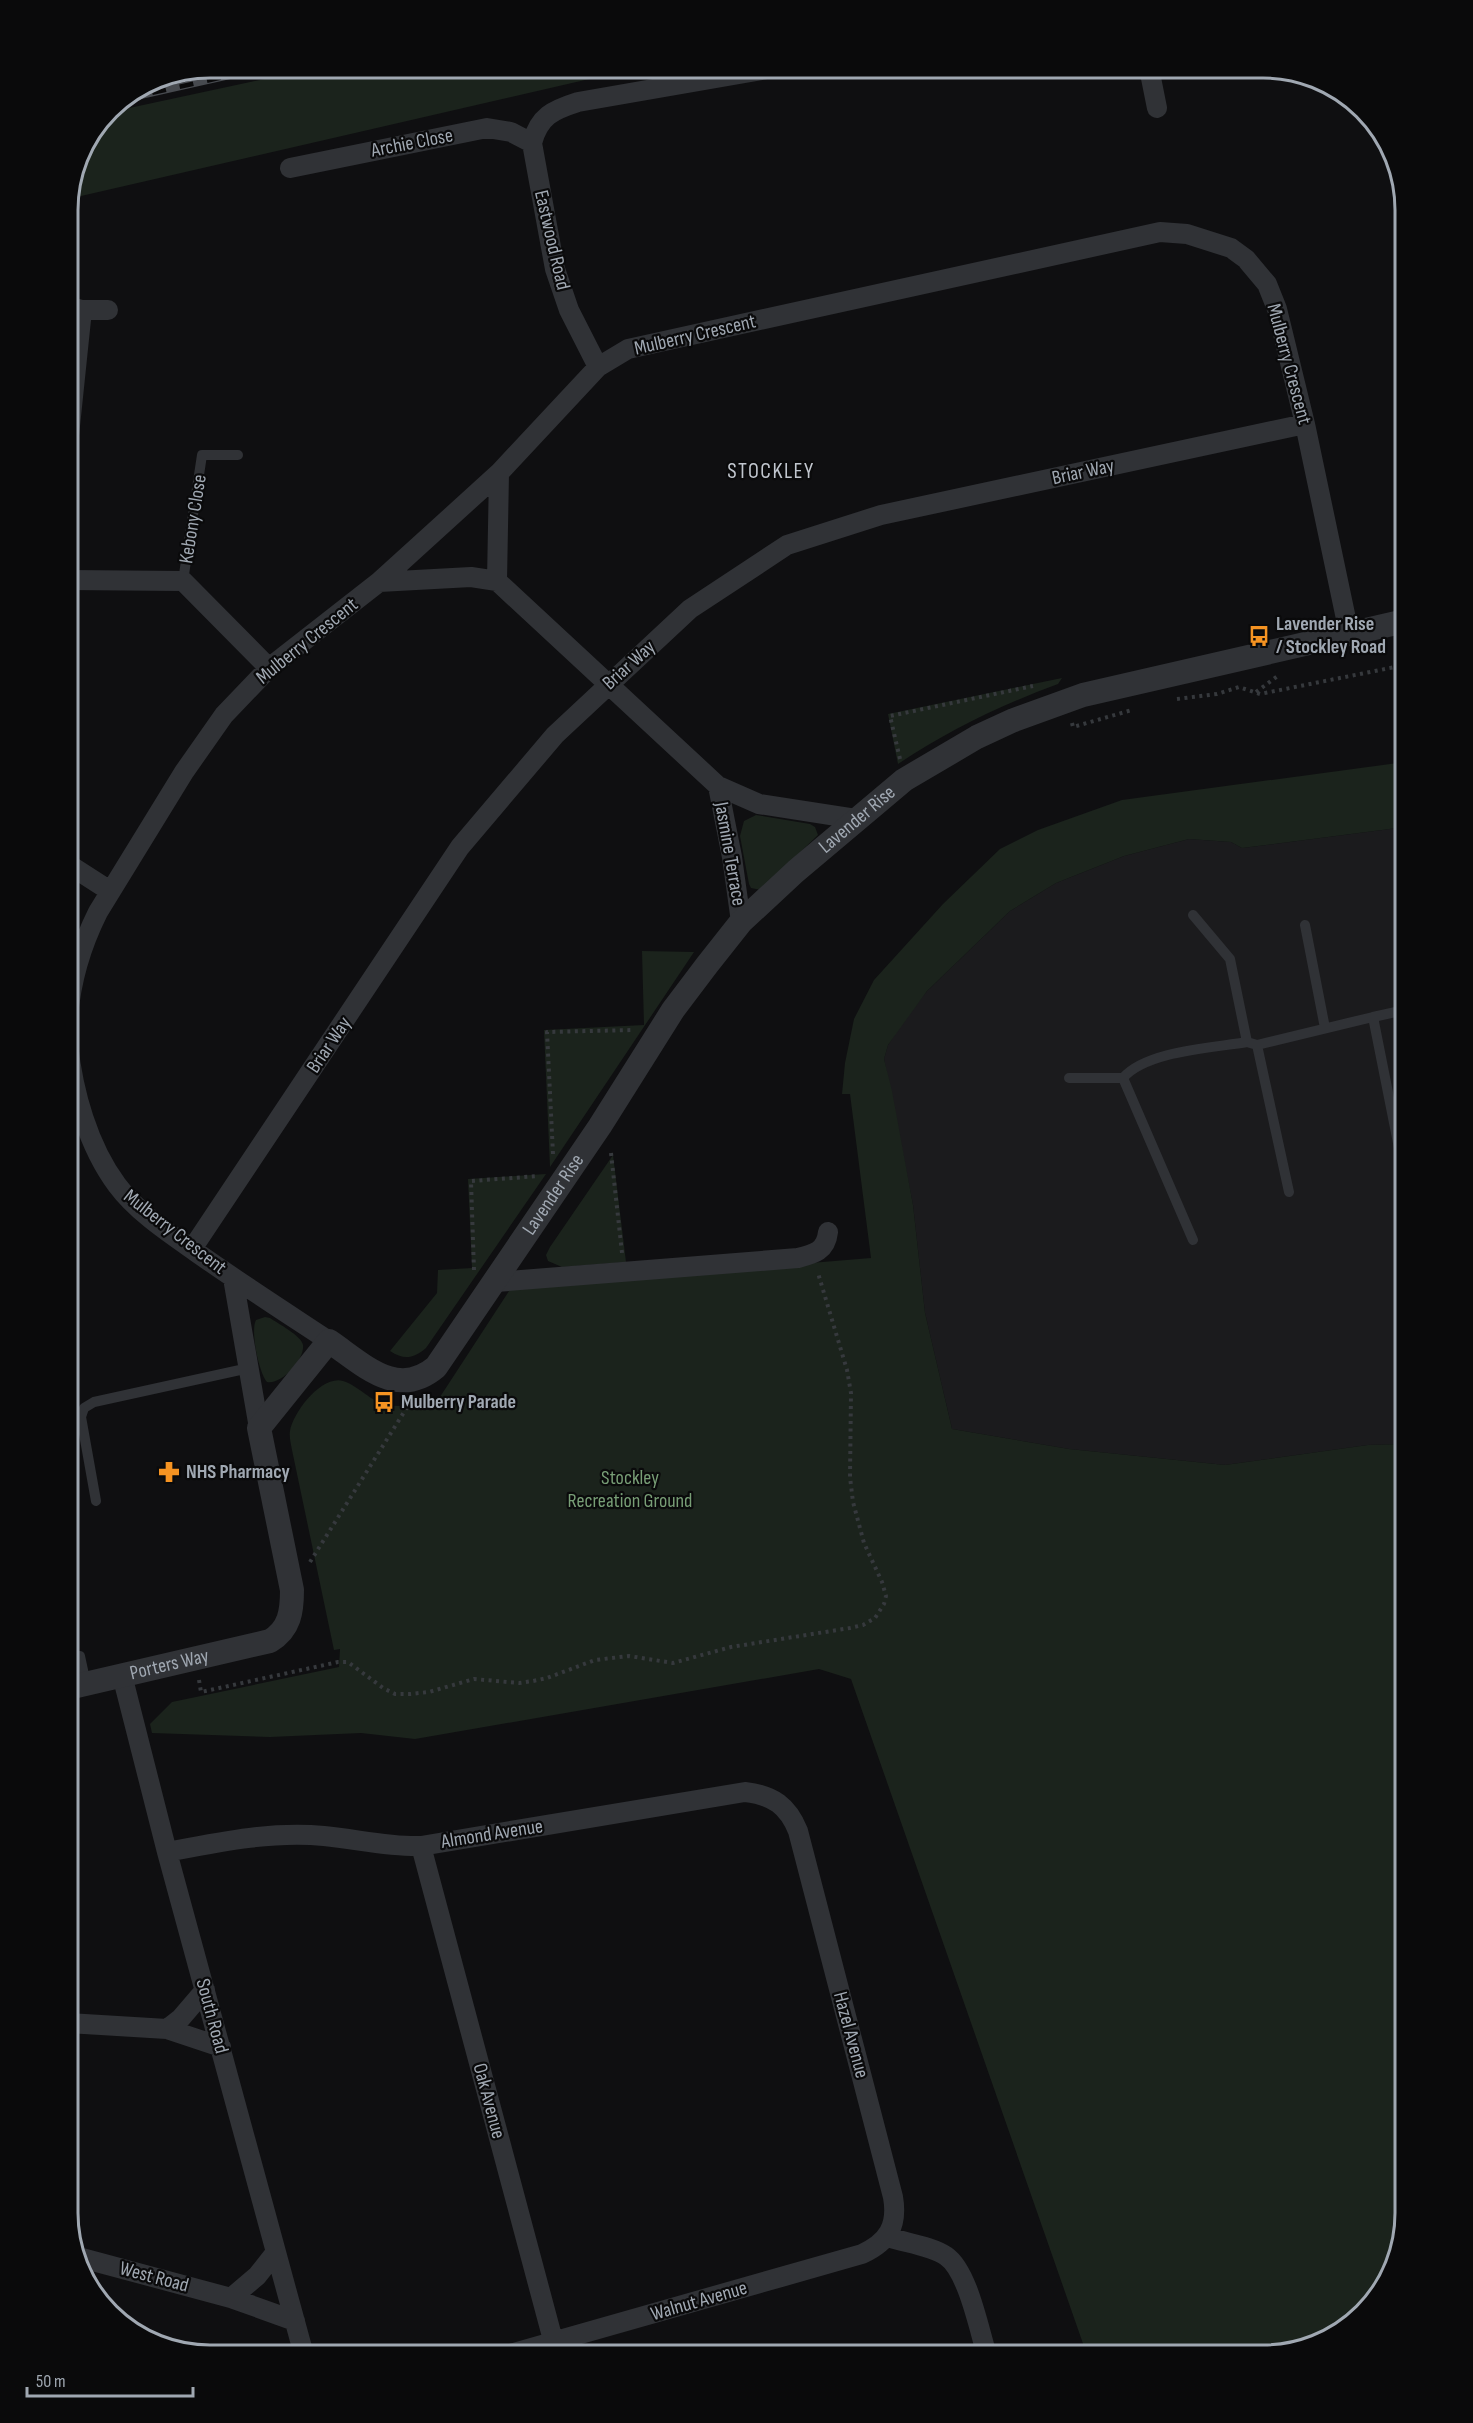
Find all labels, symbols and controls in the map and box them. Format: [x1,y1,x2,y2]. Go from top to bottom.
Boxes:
street label: Archie Close [368,123,455,163]
street label: Eastwood Road [529,188,575,292]
street label: Mulberry Crescent [1261,301,1317,427]
street label: Mulberry Crescent [632,309,758,361]
street label: Briar Way [1050,454,1116,490]
district label: STOCKLEY [727,458,815,485]
street label: Kebony Close [174,473,212,565]
street label: Mulberry Crescent [251,593,363,689]
place label: Lavender Rise / Stockley Road [1276,612,1386,659]
bus stop icon: Lavender Rise / Stockley Road [1247,624,1271,648]
street label: Briar Way [598,635,661,695]
street label: Lavender Rise [814,781,900,859]
street label: Jasmine Terrace [709,799,751,908]
street label: Briar Way [302,1012,357,1078]
street label: Lavender Rise [517,1149,589,1240]
street label: Mulberry Crescent [119,1184,231,1280]
bus stop icon: Mulberry Parade [372,1390,396,1414]
place label: Mulberry Parade [401,1390,516,1414]
pharmacy icon: NHS Pharmacy [157,1460,181,1484]
place label: NHS Pharmacy [186,1460,291,1484]
park label: Stockley Recreation Ground [568,1466,692,1513]
street label: Porters Way [127,1644,211,1685]
street label: Almond Avenue [438,1814,545,1854]
street label: South Road [191,1976,233,2056]
street label: Hazel Avenue [828,1989,874,2081]
street label: Oak Avenue [467,2061,511,2141]
street label: West Road [117,2256,191,2298]
street label: Walnut Avenue [648,2276,750,2326]
scale bar [27,2360,194,2398]
text: 50 m [36,2371,66,2392]

